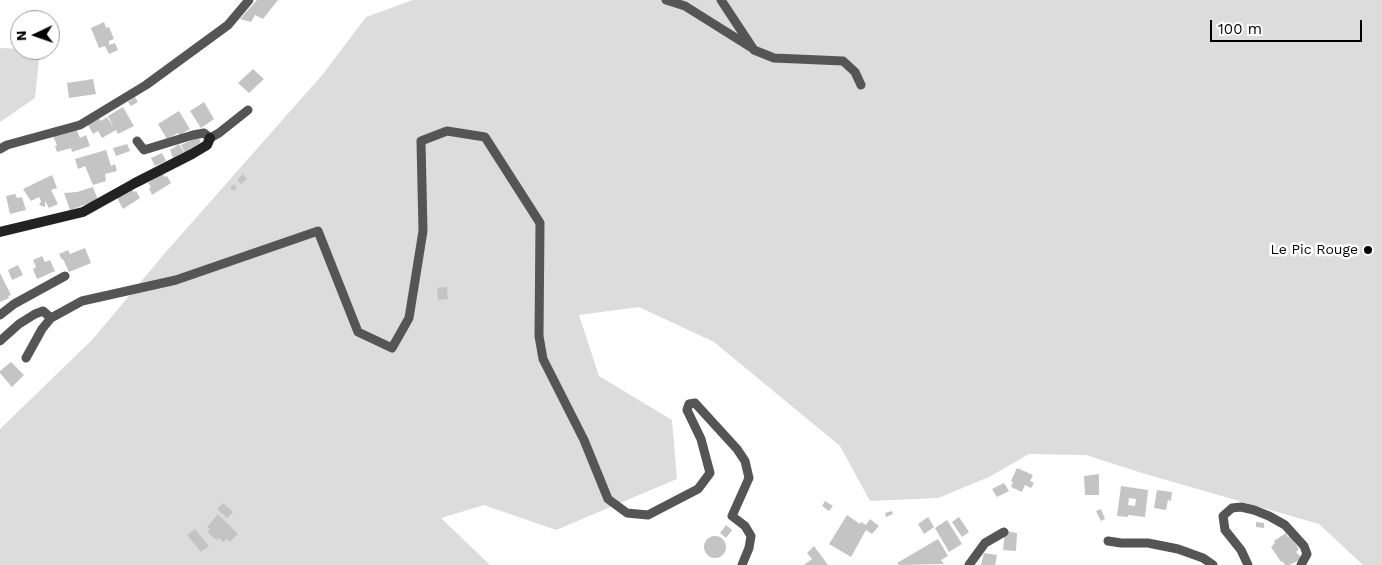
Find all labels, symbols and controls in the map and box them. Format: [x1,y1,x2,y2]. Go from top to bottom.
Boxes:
north arrow [10,10,60,60]
scale bar [1212,10,1364,42]
text: 100 m [1218,20,1262,38]
text: N [13,30,29,41]
place label: Le Pic Rouge [1270,242,1358,258]
marker: Le Pic Rouge [1362,244,1374,256]

